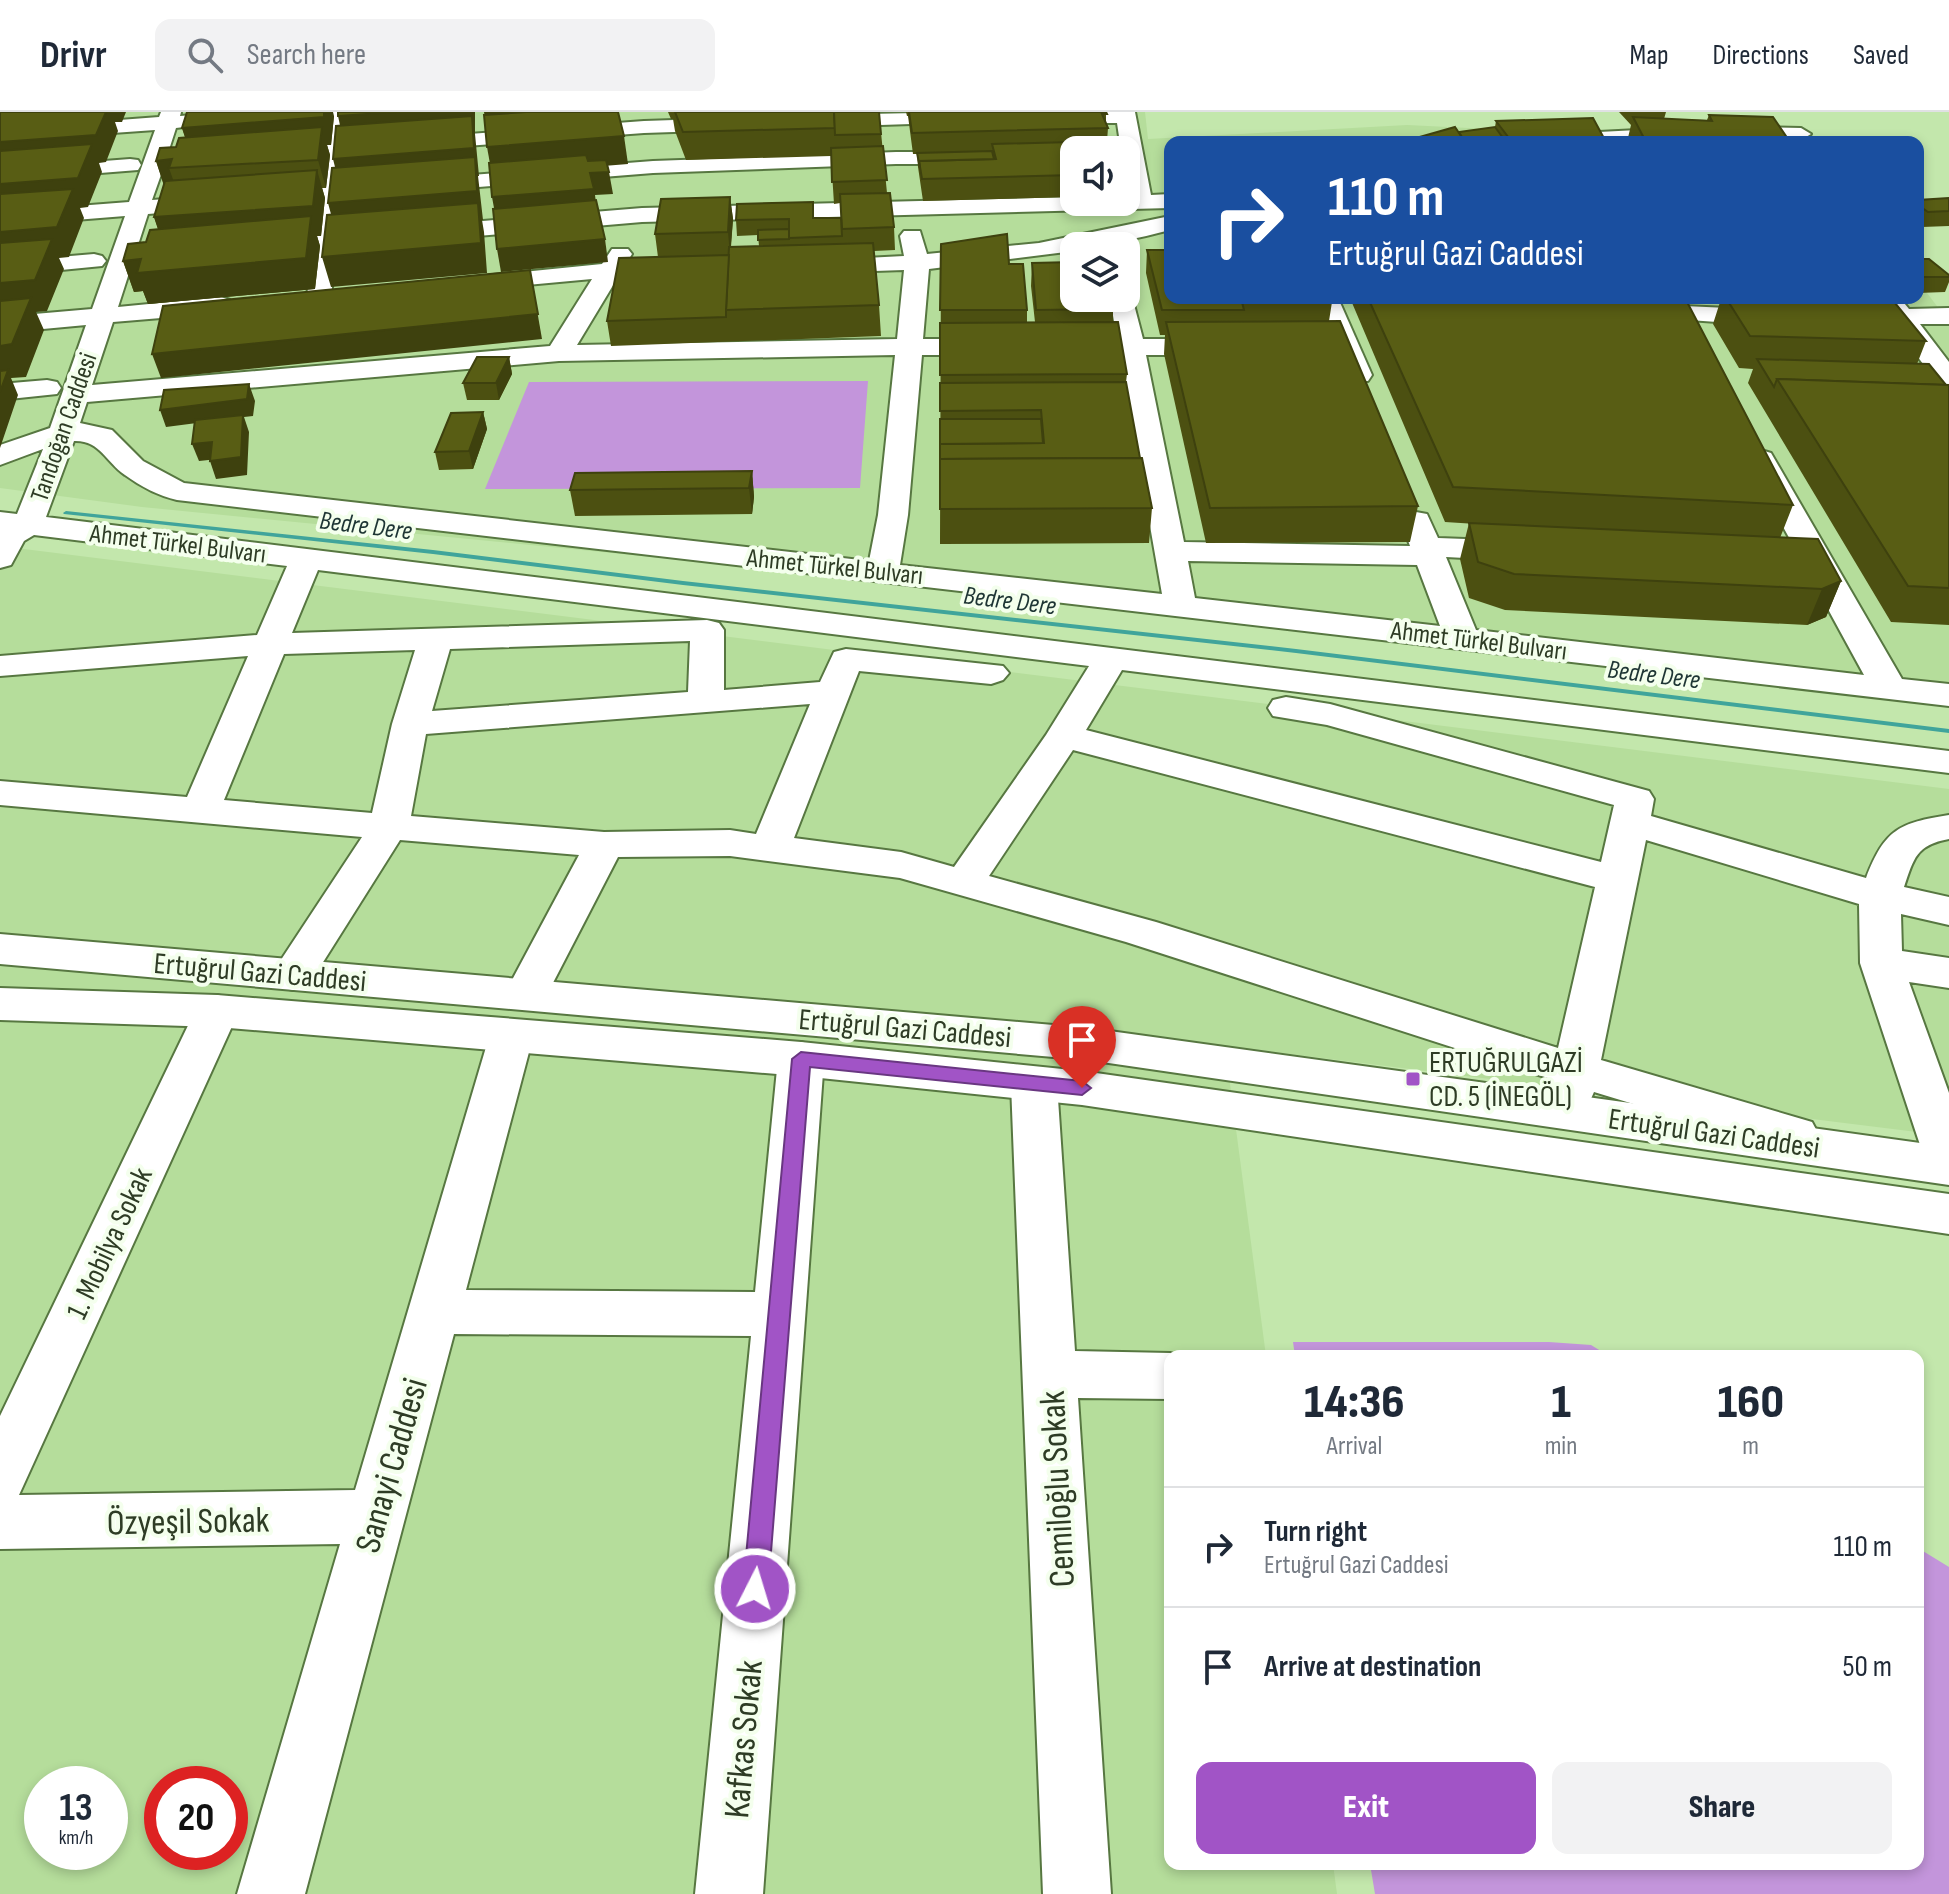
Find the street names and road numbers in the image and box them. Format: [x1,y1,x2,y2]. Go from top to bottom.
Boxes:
street label: Tandoğan Caddesi [24,349,104,506]
street label: Ahmet Türkel Bulvarı [87,518,268,571]
street label: Ahmet Türkel Bulvarı [744,543,924,592]
street label: Ahmet Türkel Bulvarı [1388,615,1569,668]
street label: Ertuğrul Gazi Caddesi [152,946,368,1000]
street label: Ertuğrul Gazi Caddesi [797,1002,1013,1056]
street label: Ertuğrul Gazi Caddesi [1606,1101,1822,1167]
street label: 1. Mobilya Sokak [59,1162,161,1325]
street label: Sanayi Caddesi [347,1374,438,1558]
street label: Cemiloğlu Sokak [1032,1389,1085,1588]
street label: Özyeşil Sokak [106,1500,270,1545]
street label: Kafkas Sokak [716,1658,773,1820]

